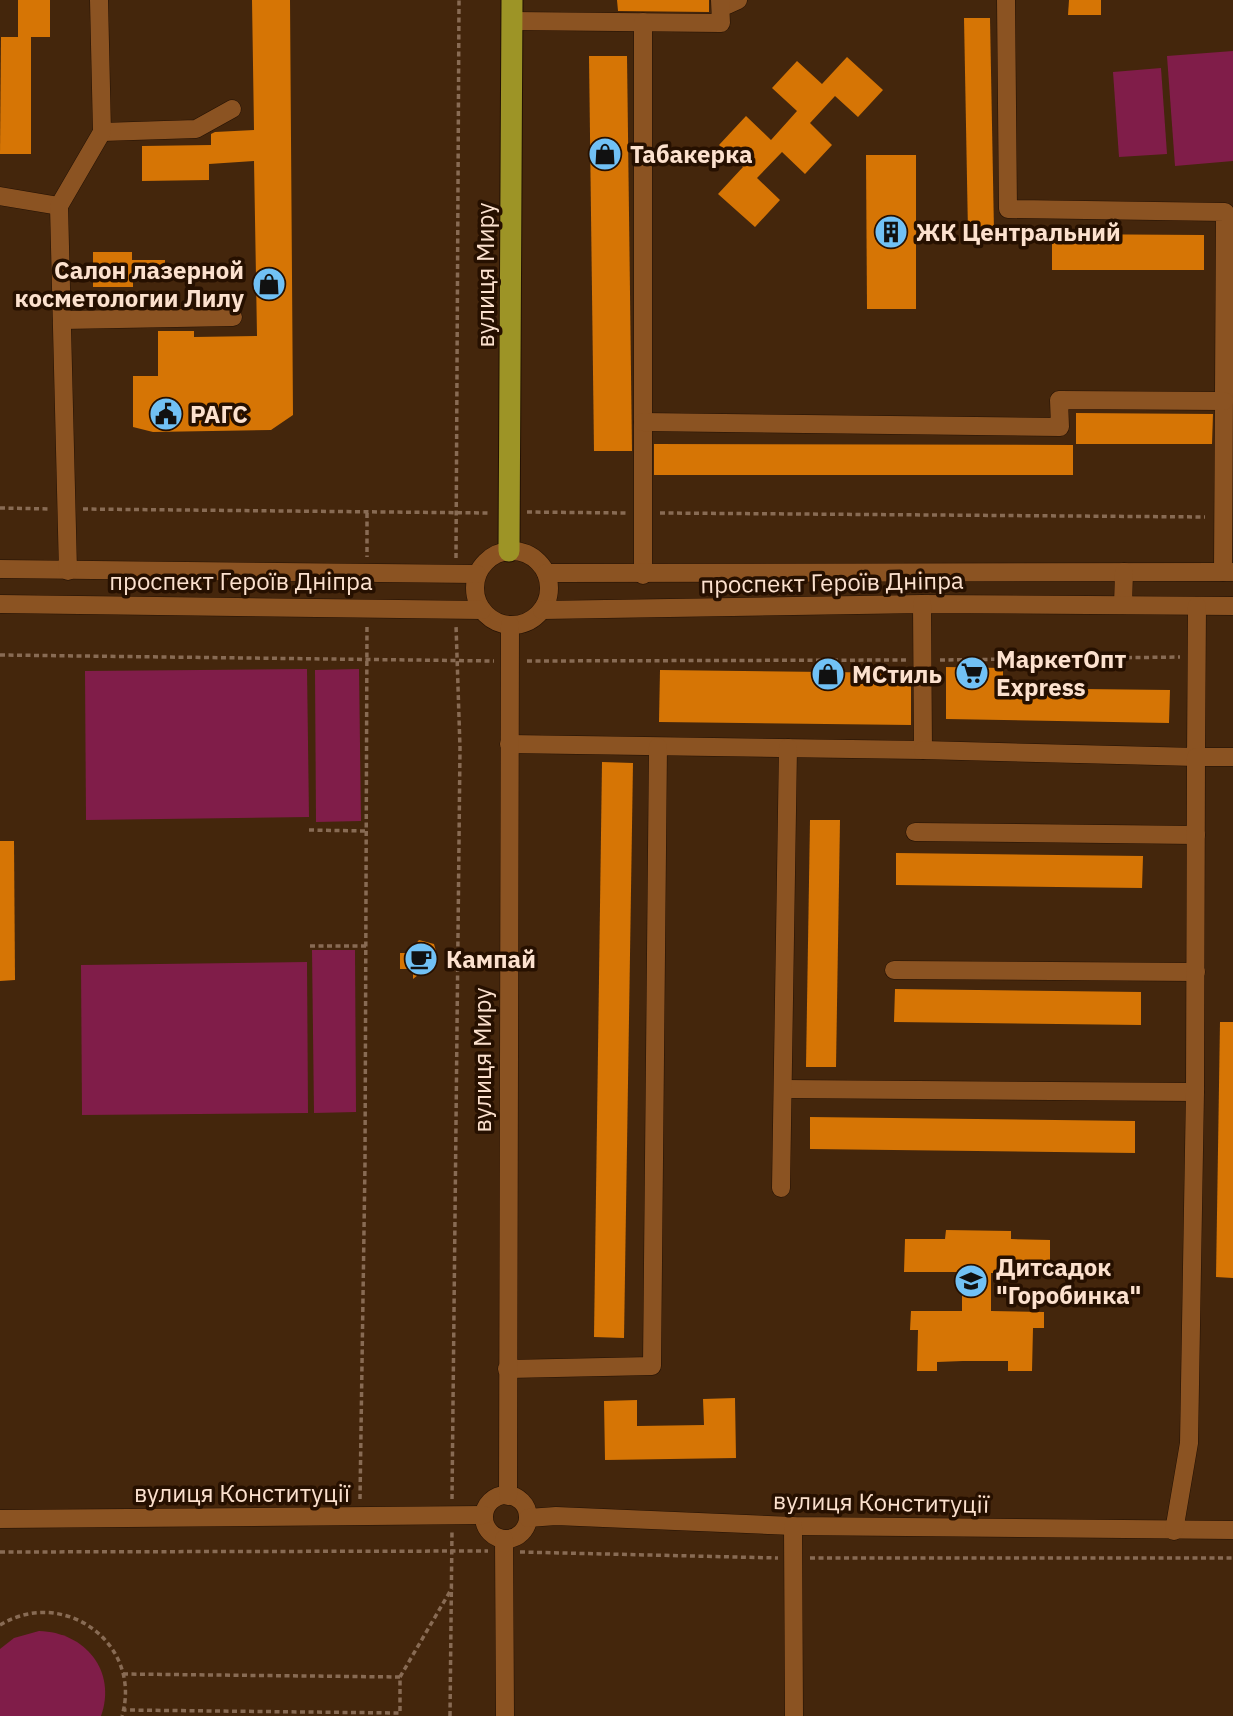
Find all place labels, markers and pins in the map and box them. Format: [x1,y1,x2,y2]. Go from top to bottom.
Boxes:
shop icon: Табакерка [586,135,624,173]
place label: Табакерка [630,138,753,170]
building icon: ЖК Центральний [872,213,910,251]
place label: ЖК Центральний [916,216,1121,248]
place label: Салон лазерной косметологии Лилу [15,254,244,314]
shop icon: Салон лазерной косметологии Лилу [250,265,288,303]
public building icon: РАГС [147,395,185,433]
place label: РАГС [190,398,248,430]
place label: МаркетОпт Express [996,643,1126,703]
supermarket icon: МаркетОпт Express [953,654,991,692]
shop icon: МСтиль [809,655,847,693]
place label: МСтиль [852,658,942,690]
cafe icon: Кампай [402,940,440,978]
place label: Кампай [446,943,536,975]
place label: Дитсадок "Горобинка" [996,1251,1141,1311]
school or university icon: Дитсадок "Горобинка" [952,1262,990,1300]

